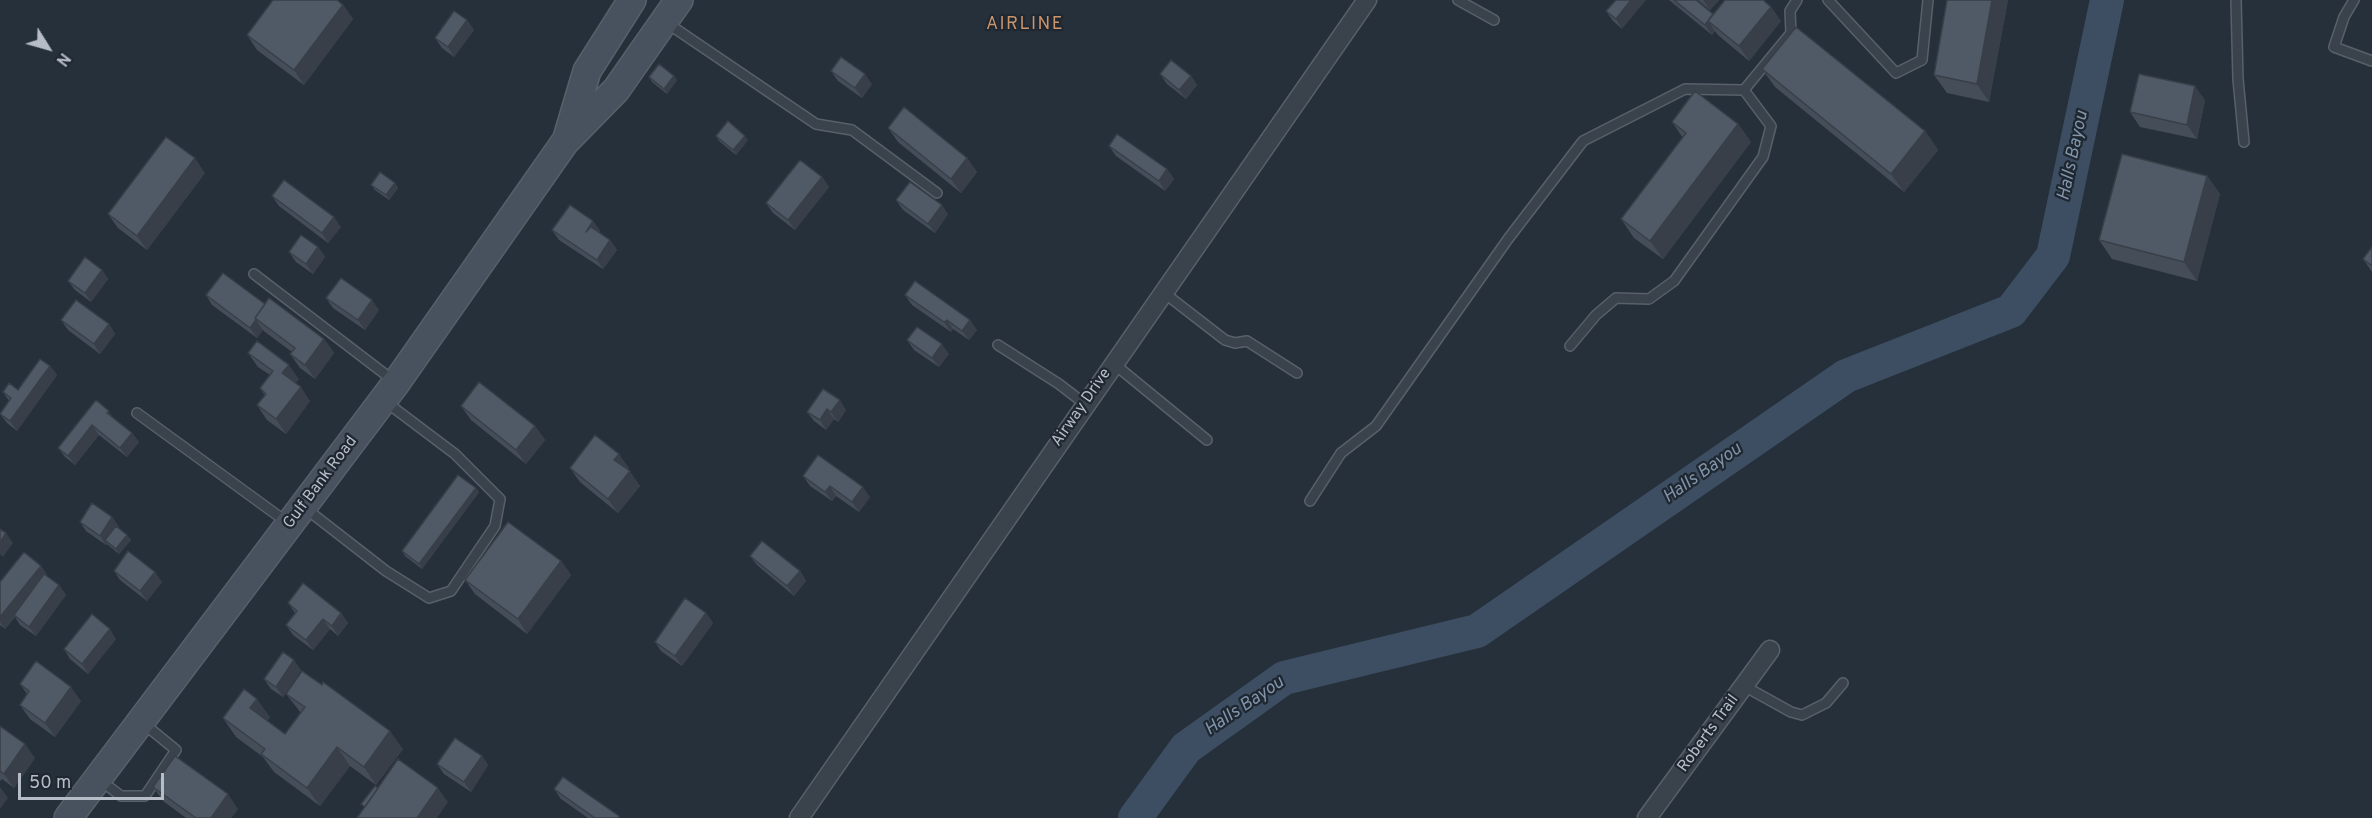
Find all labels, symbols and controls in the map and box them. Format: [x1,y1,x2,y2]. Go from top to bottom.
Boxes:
district label: AIRLINE [986,14,1064,36]
north arrow [18,18,78,78]
text: N [51,48,74,69]
water label: Halls Bayou [2054,109,2094,203]
street label: Airway Drive [1048,365,1116,451]
street label: Gulf Bank Road [280,433,362,533]
water label: Halls Bayou [1660,439,1746,509]
water label: Halls Bayou [1201,673,1289,741]
street label: Roberts Trail [1674,691,1744,777]
scale bar [21,761,166,799]
text: 50 m [29,772,71,795]

